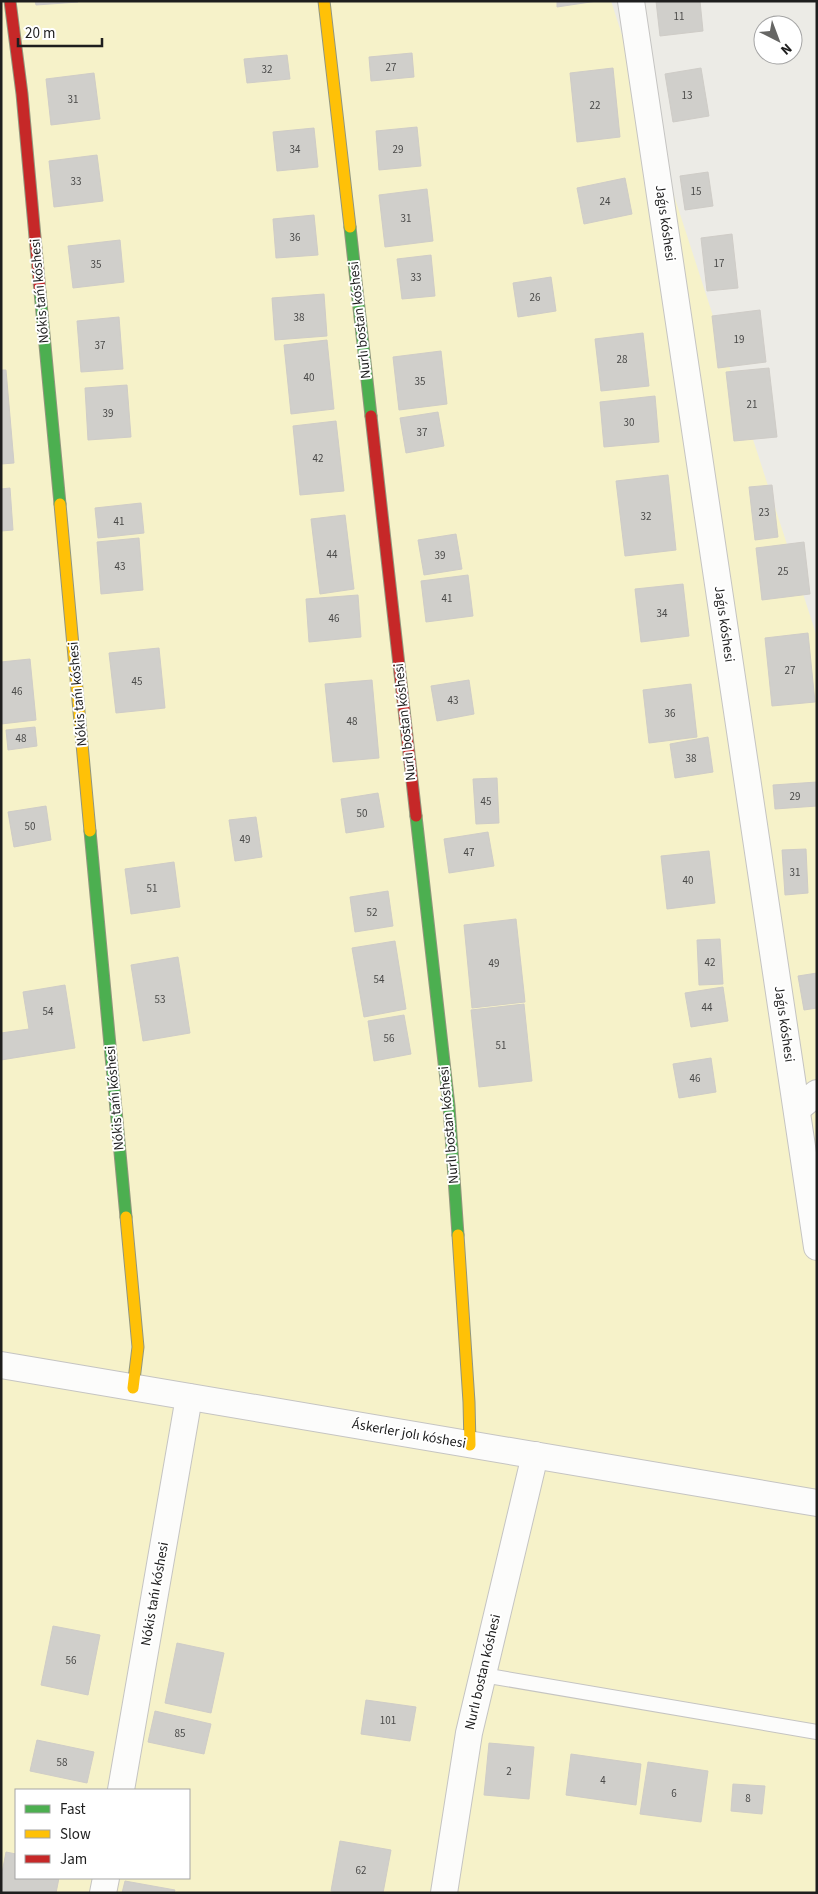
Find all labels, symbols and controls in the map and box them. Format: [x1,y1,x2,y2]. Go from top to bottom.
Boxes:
house number: 11 [674,9,684,24]
scale bar [18,15,101,47]
north arrow [753,15,803,65]
text: 20 m [25,23,55,44]
text: N [776,38,796,59]
house number: 27 [386,60,396,75]
house number: 32 [262,62,272,77]
house number: 13 [682,88,692,103]
house number: 31 [68,92,78,107]
house number: 22 [590,98,600,113]
house number: 34 [290,142,301,157]
house number: 29 [393,142,403,157]
house number: 33 [71,174,81,189]
street label: Jaǵıs kóshesi [650,184,680,262]
house number: 15 [691,184,701,199]
house number: 24 [600,194,611,209]
house number: 31 [401,211,411,226]
house number: 36 [290,230,301,245]
street label: Nókis tańı kóshesi [25,238,55,344]
house number: 17 [714,256,724,271]
house number: 35 [91,257,101,272]
street label: Nurlı bostan kóshesi [344,260,376,380]
house number: 33 [411,270,421,285]
house number: 26 [530,290,541,305]
house number: 38 [294,310,305,325]
house number: 19 [734,332,744,347]
house number: 37 [95,338,105,353]
house number: 28 [617,352,628,367]
house number: 40 [304,370,314,385]
house number: 35 [415,374,425,389]
house number: 21 [747,397,757,412]
house number: 39 [103,406,113,421]
house number: 30 [624,415,634,430]
house number: 37 [417,425,427,440]
house number: 42 [313,451,323,466]
house number: 23 [759,505,769,520]
house number: 32 [641,509,651,524]
house number: 41 [114,514,124,529]
house number: 44 [327,547,338,562]
house number: 39 [435,548,445,563]
house number: 43 [115,559,125,574]
house number: 25 [778,564,788,579]
street label: Jaǵıs kóshesi [709,585,739,663]
house number: 41 [442,591,452,606]
house number: 34 [657,606,668,621]
house number: 46 [329,611,340,626]
street label: Nókis tańı kóshesi [63,641,93,747]
street label: Nurlı bostan kóshesi [389,662,421,782]
house number: 27 [785,663,795,678]
house number: 45 [132,674,142,689]
house number: 46 [12,684,23,699]
house number: 43 [448,693,458,708]
house number: 36 [665,706,676,721]
house number: 48 [347,714,358,729]
house number: 48 [16,731,27,746]
house number: 38 [686,751,697,766]
house number: 29 [790,789,800,804]
house number: 45 [481,794,491,809]
house number: 50 [357,806,367,821]
house number: 50 [25,819,35,834]
house number: 49 [240,832,250,847]
house number: 47 [464,845,474,860]
house number: 31 [790,865,800,880]
house number: 40 [683,873,693,888]
house number: 51 [147,881,157,896]
house number: 52 [367,905,377,920]
house number: 42 [705,955,715,970]
house number: 49 [489,956,499,971]
house number: 54 [374,972,385,987]
street label: Jaǵıs kóshesi [769,985,799,1063]
house number: 53 [155,992,165,1007]
house number: 44 [702,1000,713,1015]
house number: 54 [43,1004,54,1019]
house number: 56 [384,1031,395,1046]
house number: 51 [496,1038,506,1053]
street label: Nókis tańı kóshesi [100,1045,130,1151]
street label: Nurlı bostan kóshesi [434,1065,464,1185]
house number: 46 [690,1071,701,1086]
street label: Áskerler jolı kóshesi [350,1414,468,1454]
street label: Nókis tańı kóshesi [136,1541,174,1647]
street label: Nurlı bostan kóshesi [460,1612,506,1732]
house number: 56 [66,1653,77,1668]
house number: 101 [380,1713,396,1728]
house number: 85 [175,1726,185,1741]
house number: 58 [57,1755,68,1770]
house number: 2 [506,1764,512,1779]
house number: 4 [600,1773,606,1788]
house number: 6 [671,1786,677,1801]
legend [15,1789,190,1879]
house number: 8 [745,1791,751,1806]
text: Fast [60,1799,86,1820]
text: Slow [60,1824,91,1845]
text: Jam [60,1849,87,1870]
house number: 62 [356,1863,366,1878]

